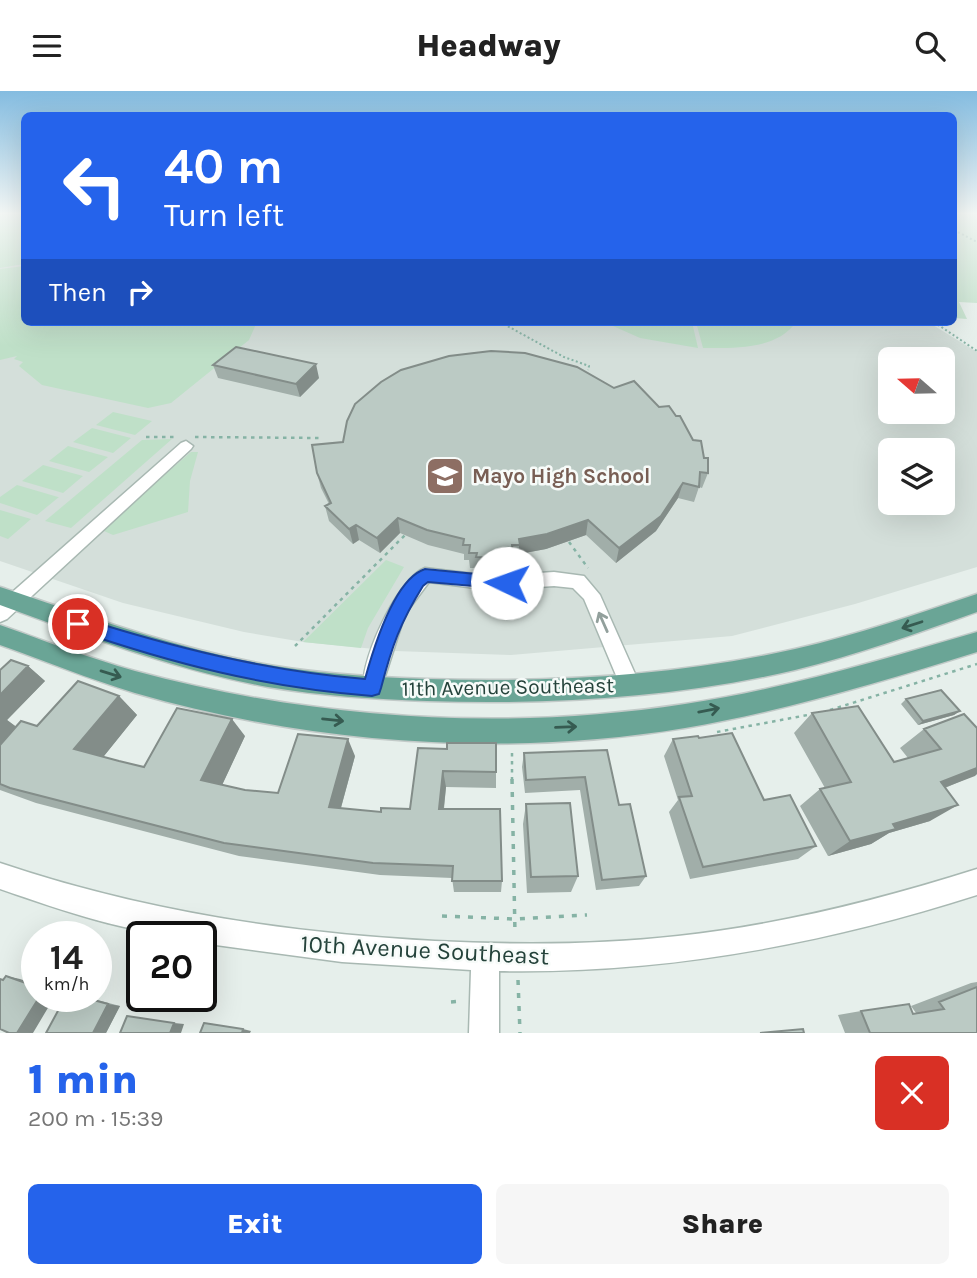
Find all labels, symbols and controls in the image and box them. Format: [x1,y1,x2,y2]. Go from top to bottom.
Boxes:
icon: menu [28,27,66,65]
text: Headway [416,27,561,64]
icon: search [911,27,949,65]
text: 40 m [164,138,283,195]
icon: left [49,140,140,231]
text: Turn left [164,197,284,234]
icon: right [121,273,159,311]
text: Then [49,277,107,308]
north arrow [878,347,956,423]
map controls [878,347,955,515]
button: layers [878,438,955,515]
school or university icon: Mayo High School [424,455,466,497]
place label: Mayo High School [472,464,651,488]
position arrow [470,546,544,620]
pin [48,594,108,654]
icon: arrive [59,605,97,643]
one-way arrow [596,612,609,633]
one-way arrow [901,619,923,632]
one-way arrow [99,668,121,681]
street label: 11th Avenue Southeast [402,673,614,701]
one-way arrow [697,703,720,717]
one-way arrow [321,714,344,727]
one-way arrow [554,721,577,734]
speed limit sign: 20 [126,921,217,1012]
street label: 10th Avenue Southeast [300,930,550,970]
text: 14 [50,937,83,978]
text: km/h [44,973,89,995]
text: 1 min [28,1054,138,1104]
button: close [875,1056,949,1130]
text: 200 m · 15:39 [28,1105,163,1132]
button: Exit [28,1184,482,1264]
button: Share [496,1184,949,1264]

